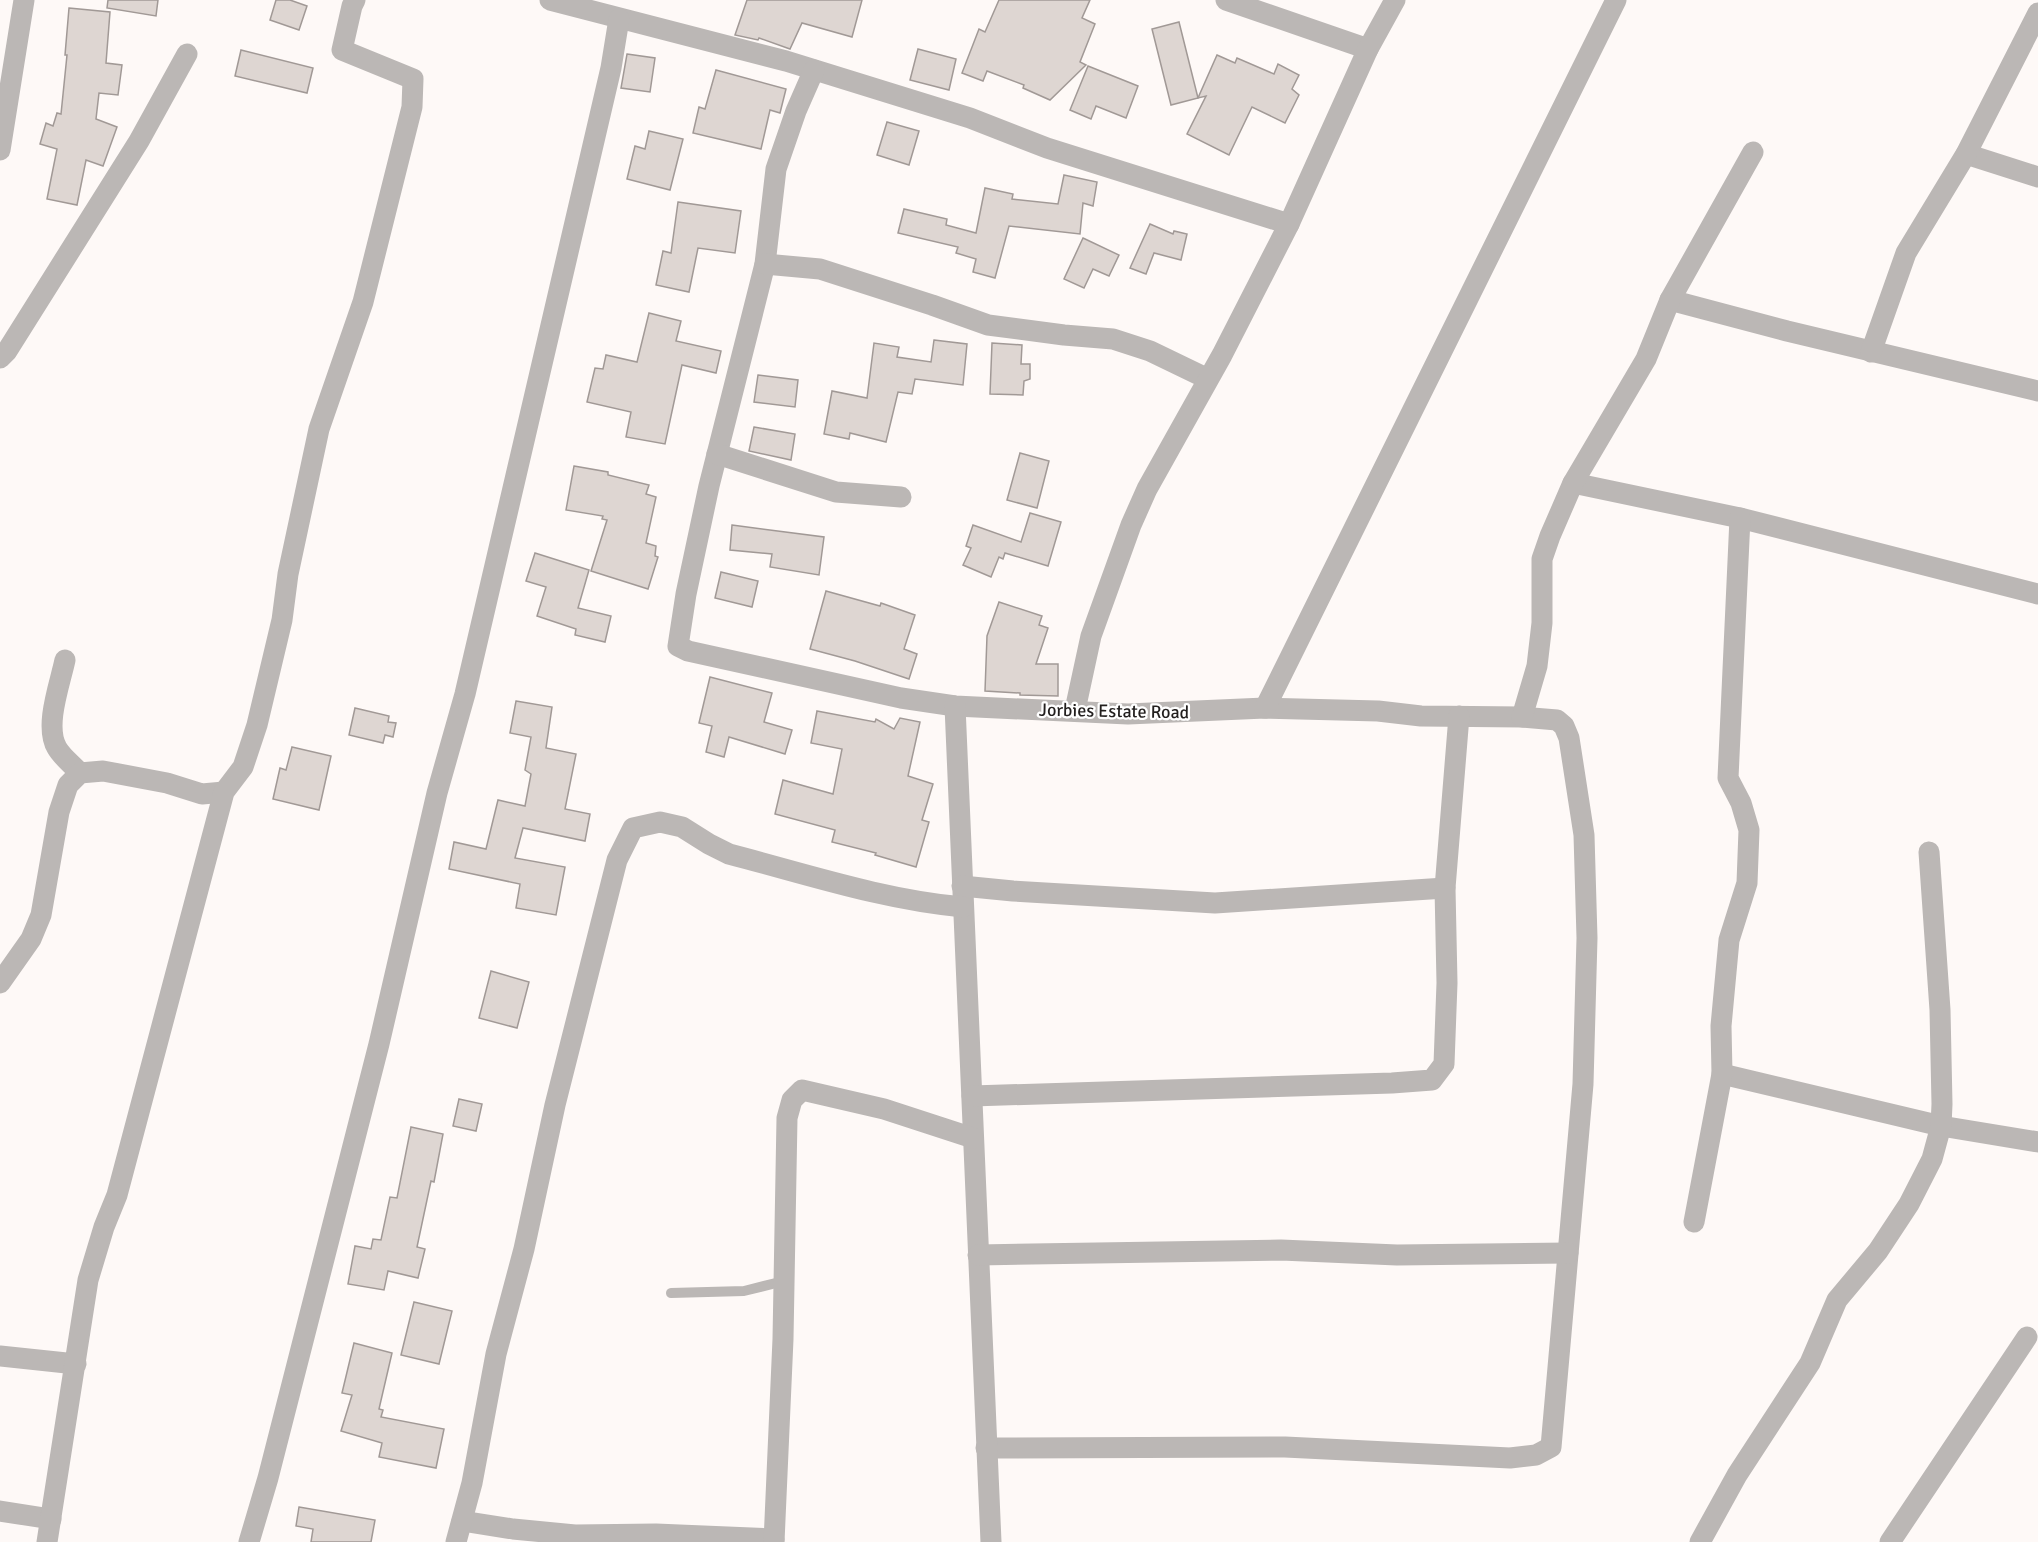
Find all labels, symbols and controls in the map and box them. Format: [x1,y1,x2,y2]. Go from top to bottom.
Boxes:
street label: Jorbies Estate Road [1039,699,1189,723]

